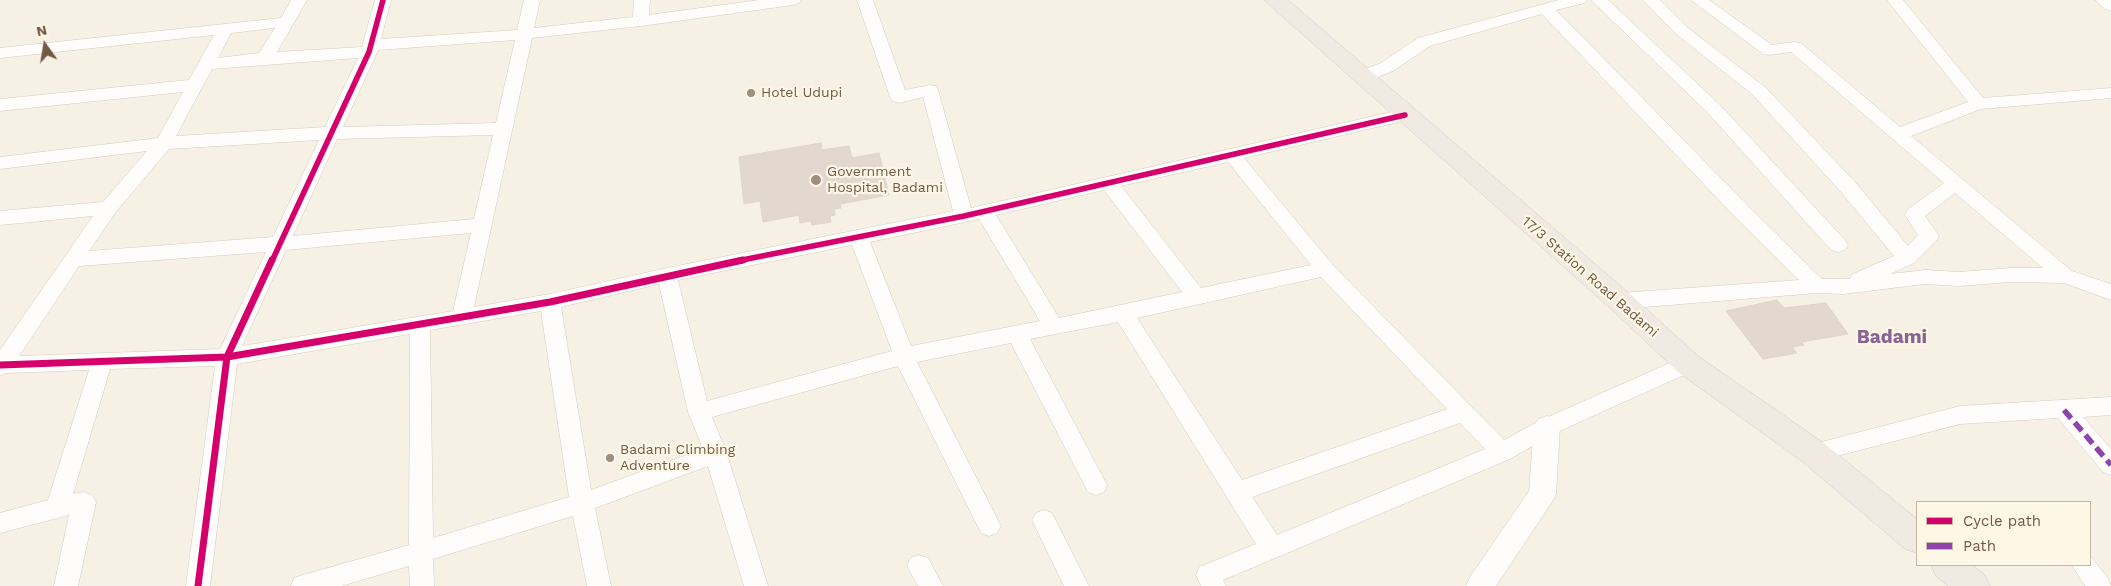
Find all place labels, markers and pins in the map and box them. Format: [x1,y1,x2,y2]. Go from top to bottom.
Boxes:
place label: Hotel Udupi [761,85,842,101]
marker: Hotel Udupi [745,87,757,99]
place label: Government Hospital, Badami [827,164,943,196]
marker: Government Hospital, Badami [809,173,823,187]
place label: Badami Climbing Adventure [620,442,735,474]
marker: Badami Climbing Adventure [604,452,616,464]

